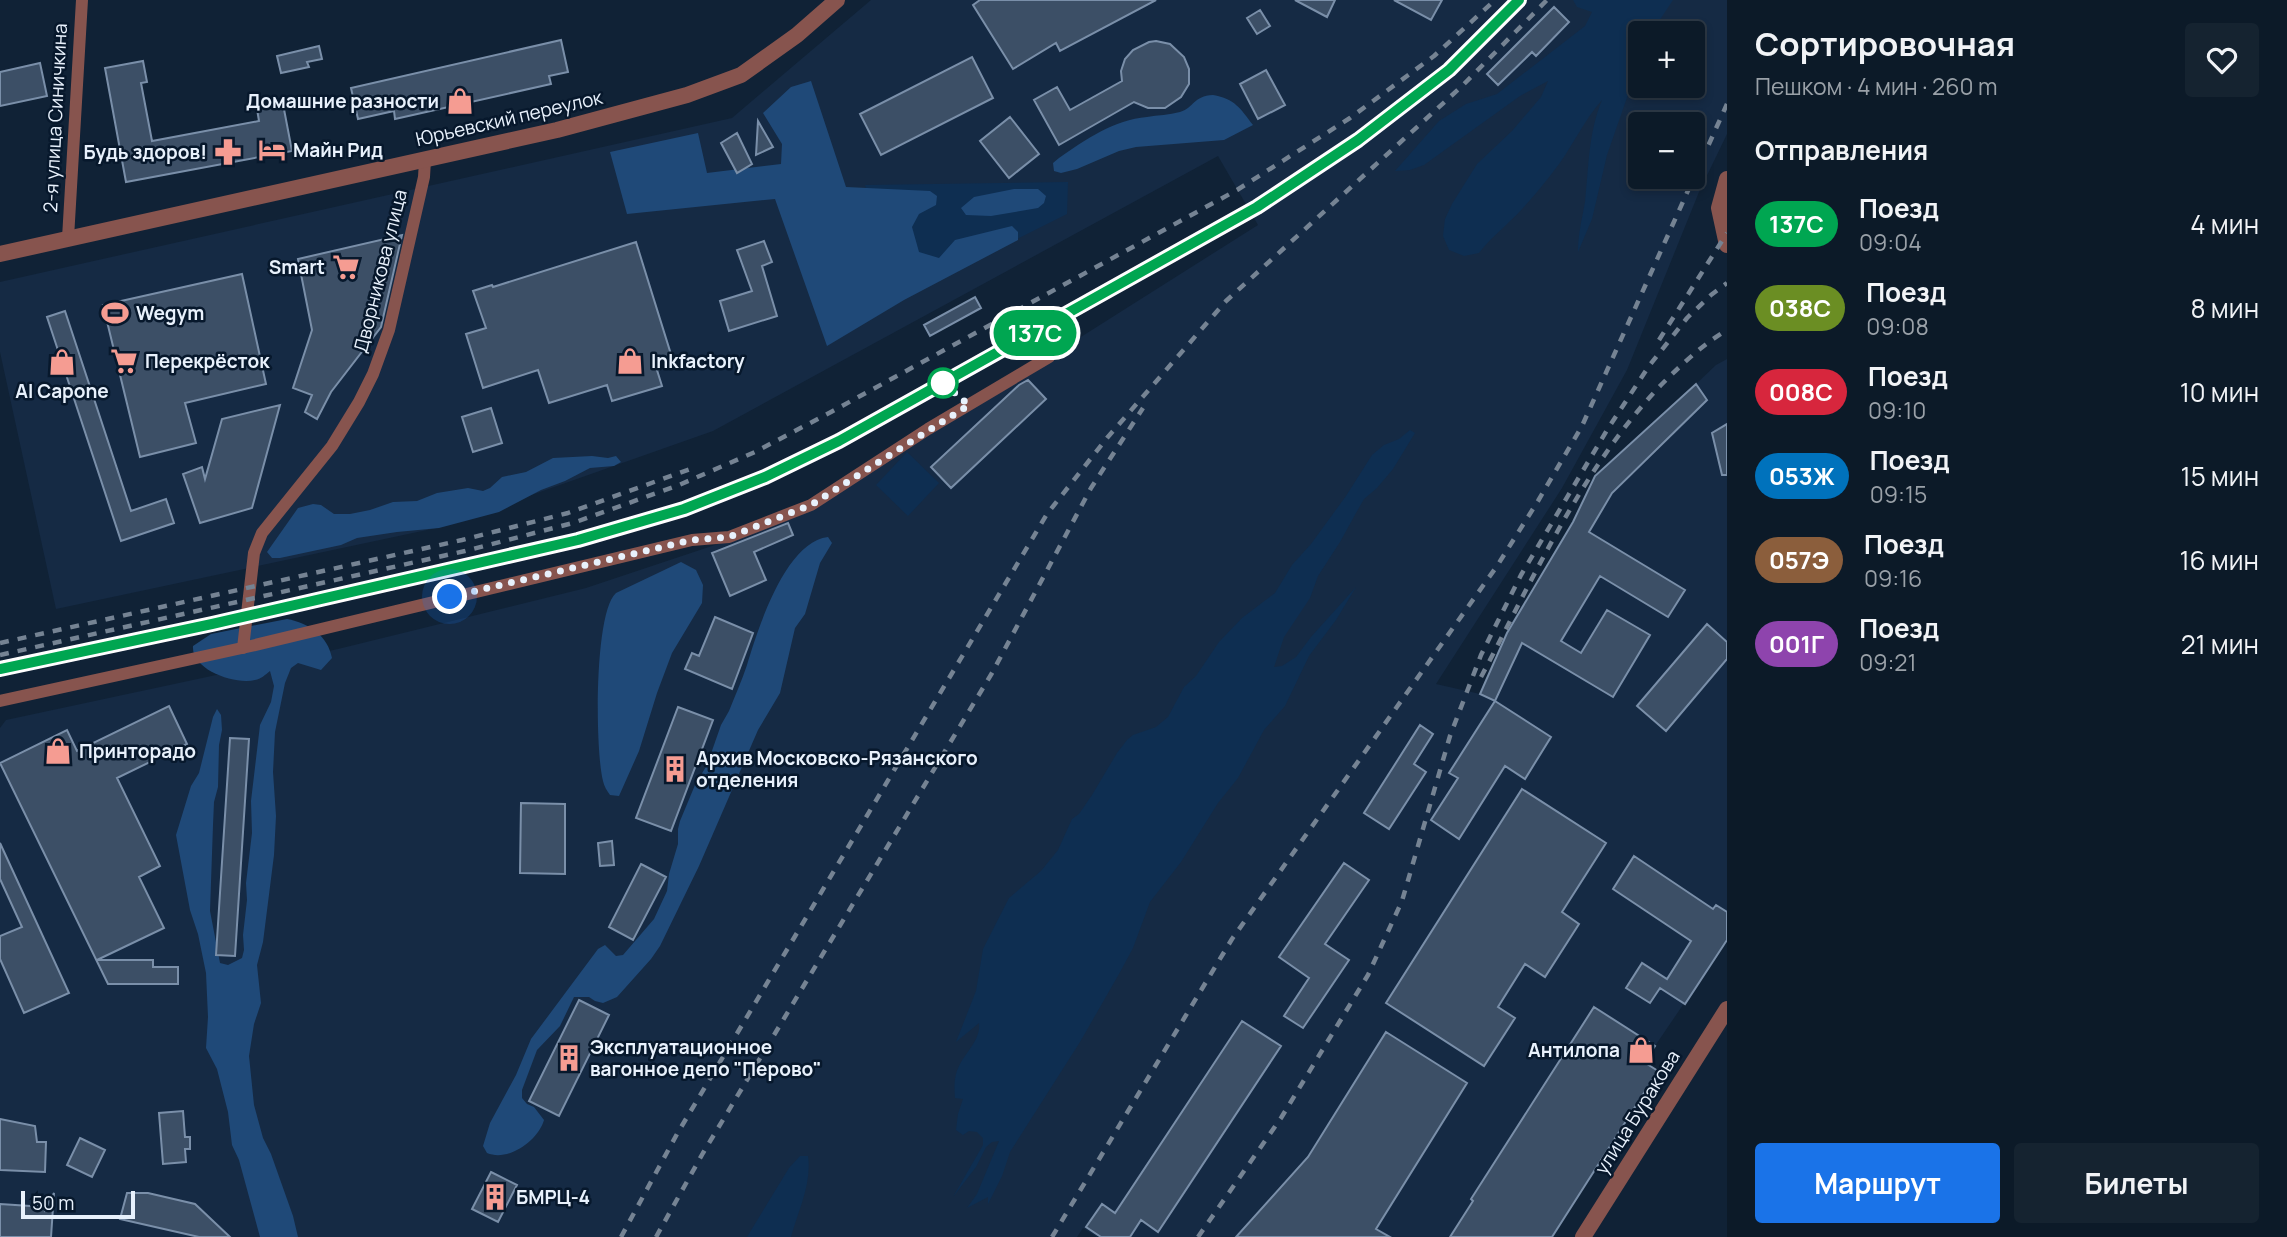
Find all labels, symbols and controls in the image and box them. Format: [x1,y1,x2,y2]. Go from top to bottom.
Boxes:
map controls [1628,21,1705,189]
button: + [1628,21,1705,98]
text: Сортировочная [1755,21,2015,66]
street label: 2-я улица Синичкина [37,23,73,213]
button: heart [2185,23,2259,97]
text: Пешком · 4 мин · 260 m [1755,70,1998,102]
street label: Юрьевский переулок [413,84,605,152]
shop icon: Домашние разности [445,86,475,116]
place label: Домашние разности [246,88,439,114]
button: − [1628,112,1705,189]
text: Отправления [1755,132,1928,168]
hotel icon: Майн Рид [257,135,287,165]
pharmacy icon: Будь здоров! [213,137,243,167]
place label: Майн Рид [293,137,383,163]
place label: Будь здоров! [83,139,207,165]
street label: Дворникова улица [347,187,413,355]
text: Поезд [1859,190,1939,226]
text: 4 мин [2190,206,2259,242]
text: 137С [1769,207,1824,240]
text: 09:04 [1859,226,1922,258]
supermarket icon: Smart [331,252,361,282]
place label: Smart [269,254,325,280]
text: Поезд [1866,274,1946,310]
text: 8 мин [2191,290,2259,326]
text: 038С [1769,291,1831,324]
sports icon: Wegym [100,298,130,328]
place label: Wegym [136,300,204,326]
line badge: 137С [986,310,1084,356]
text: 09:08 [1866,310,1929,342]
text: 137С [1008,316,1063,349]
supermarket icon: Перекрёсток [109,346,139,376]
shop icon: Inkfactory [615,346,645,376]
shop icon: Al Capone [47,347,77,377]
place label: Перекрёсток [145,348,270,374]
place label: Inkfactory [651,348,745,374]
text: Поезд [1868,358,1948,394]
unlabelled marker [928,368,958,398]
text: 10 мин [2180,374,2259,410]
text: 008С [1769,375,1833,408]
place label: Al Capone [15,378,109,404]
text: 09:10 [1868,394,1926,426]
text: Поезд [1870,442,1950,478]
text: 15 мин [2181,458,2259,494]
text: 053Ж [1769,459,1835,492]
text: 09:15 [1870,478,1927,510]
text: Поезд [1864,526,1944,562]
text: 16 мин [2179,542,2259,578]
text: 057Э [1769,543,1829,576]
text: 09:16 [1864,562,1922,594]
your location [432,579,467,614]
text: Поезд [1859,610,1939,646]
text: 21 мин [2181,626,2259,662]
text: 001Г [1769,627,1824,660]
text: 09:21 [1859,646,1916,678]
shop icon: Принторадо [43,736,73,766]
place label: Принторадо [79,738,196,764]
place label: Архив Московско-Рязанского отделения [696,745,978,793]
building icon: Архив Московско-Рязанского отделения [660,754,690,784]
place label: Эксплуатационное вагонное депо "Перово" [590,1034,822,1082]
shop icon: Антилопа [1626,1035,1656,1065]
place label: Антилопа [1528,1037,1620,1063]
building icon: Эксплуатационное вагонное депо "Перово" [554,1043,584,1073]
street label: улица Буракова [1588,1045,1686,1179]
button: Маршрут [1755,1143,2000,1223]
button: Билеты [2014,1143,2259,1223]
building icon: БМРЦ-4 [480,1182,510,1212]
place label: БМРЦ-4 [516,1184,590,1210]
scale bar [21,1188,135,1220]
text: 50 m [32,1190,74,1216]

